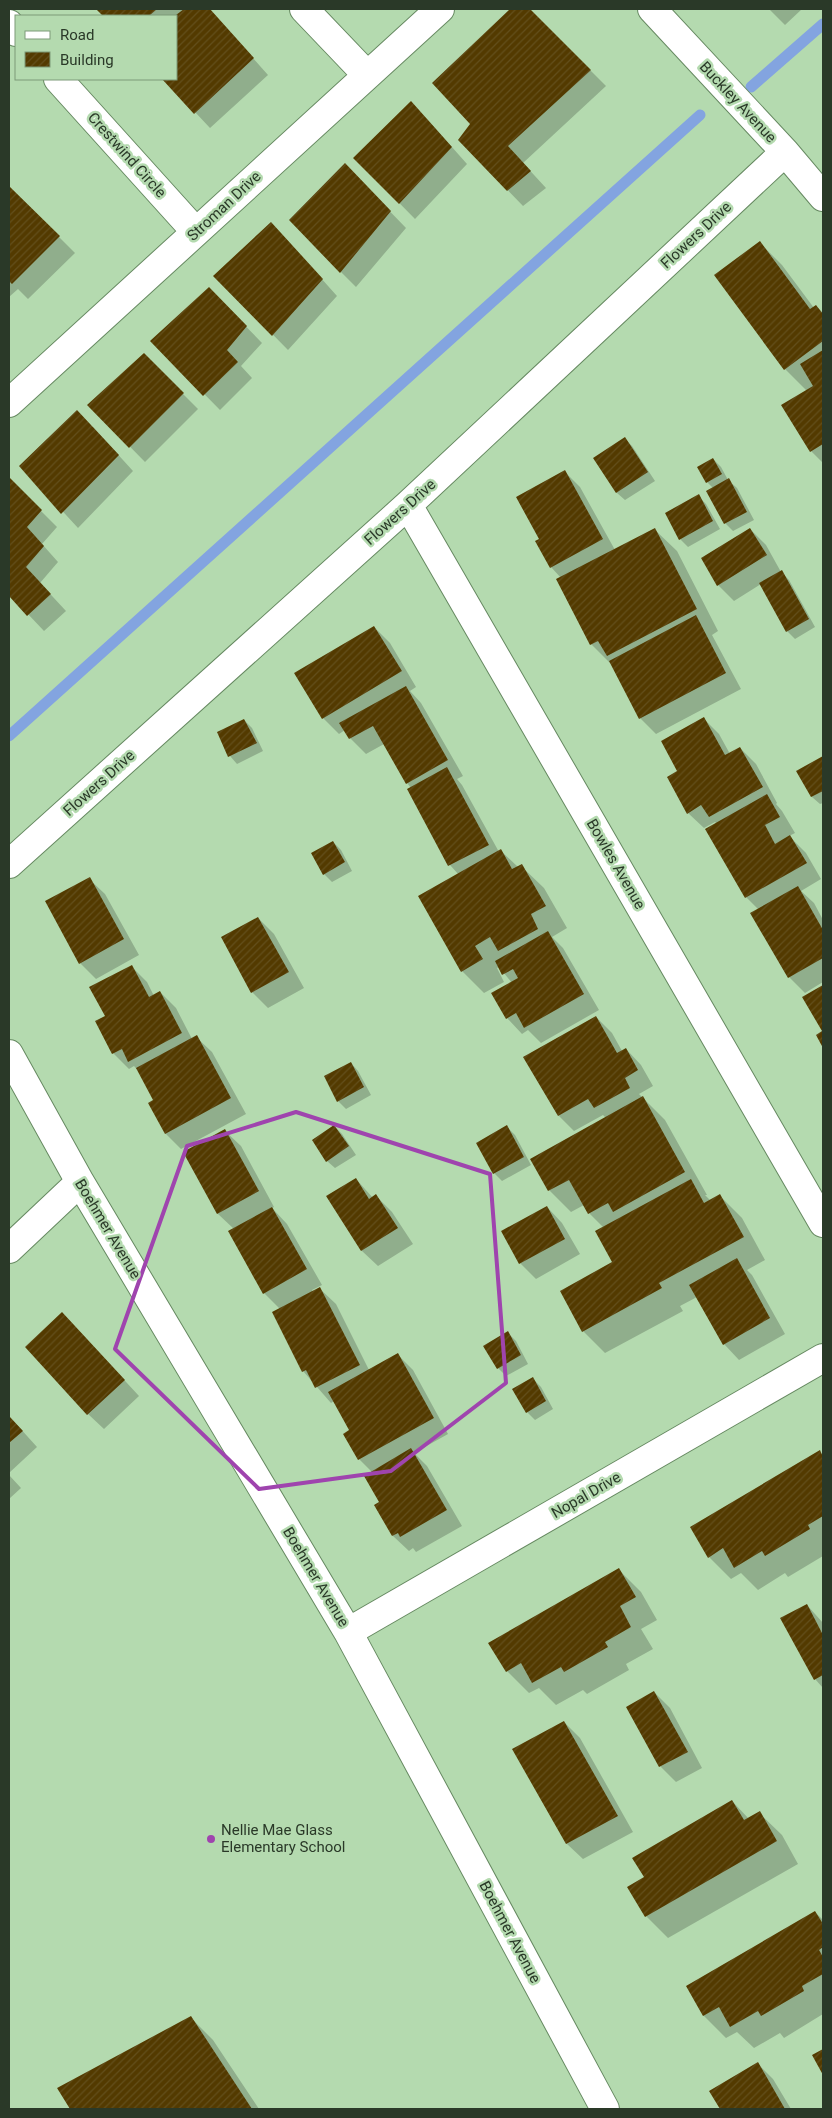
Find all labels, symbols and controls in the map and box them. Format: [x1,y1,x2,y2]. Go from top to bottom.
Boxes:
legend [15,15,178,80]
text: Road [60,26,94,44]
text: Building [60,51,114,69]
street label: Buckley Avenue [696,58,780,146]
street label: Crestwind Circle [84,109,170,201]
street label: Stroman Drive [183,167,265,245]
street label: Flowers Drive [657,198,735,272]
street label: Flowers Drive [361,475,439,549]
street label: Flowers Drive [60,746,138,820]
street label: Bowles Avenue [583,816,649,912]
street label: Boehmer Avenue [71,1176,145,1282]
street label: Nopal Drive [548,1468,624,1522]
street label: Boehmer Avenue [279,1524,353,1630]
place label: Nellie Mae Glass Elementary School [221,1821,345,1856]
marker: Nellie Mae Glass Elementary School [205,1833,217,1845]
street label: Boehmer Avenue [476,1878,545,1986]

